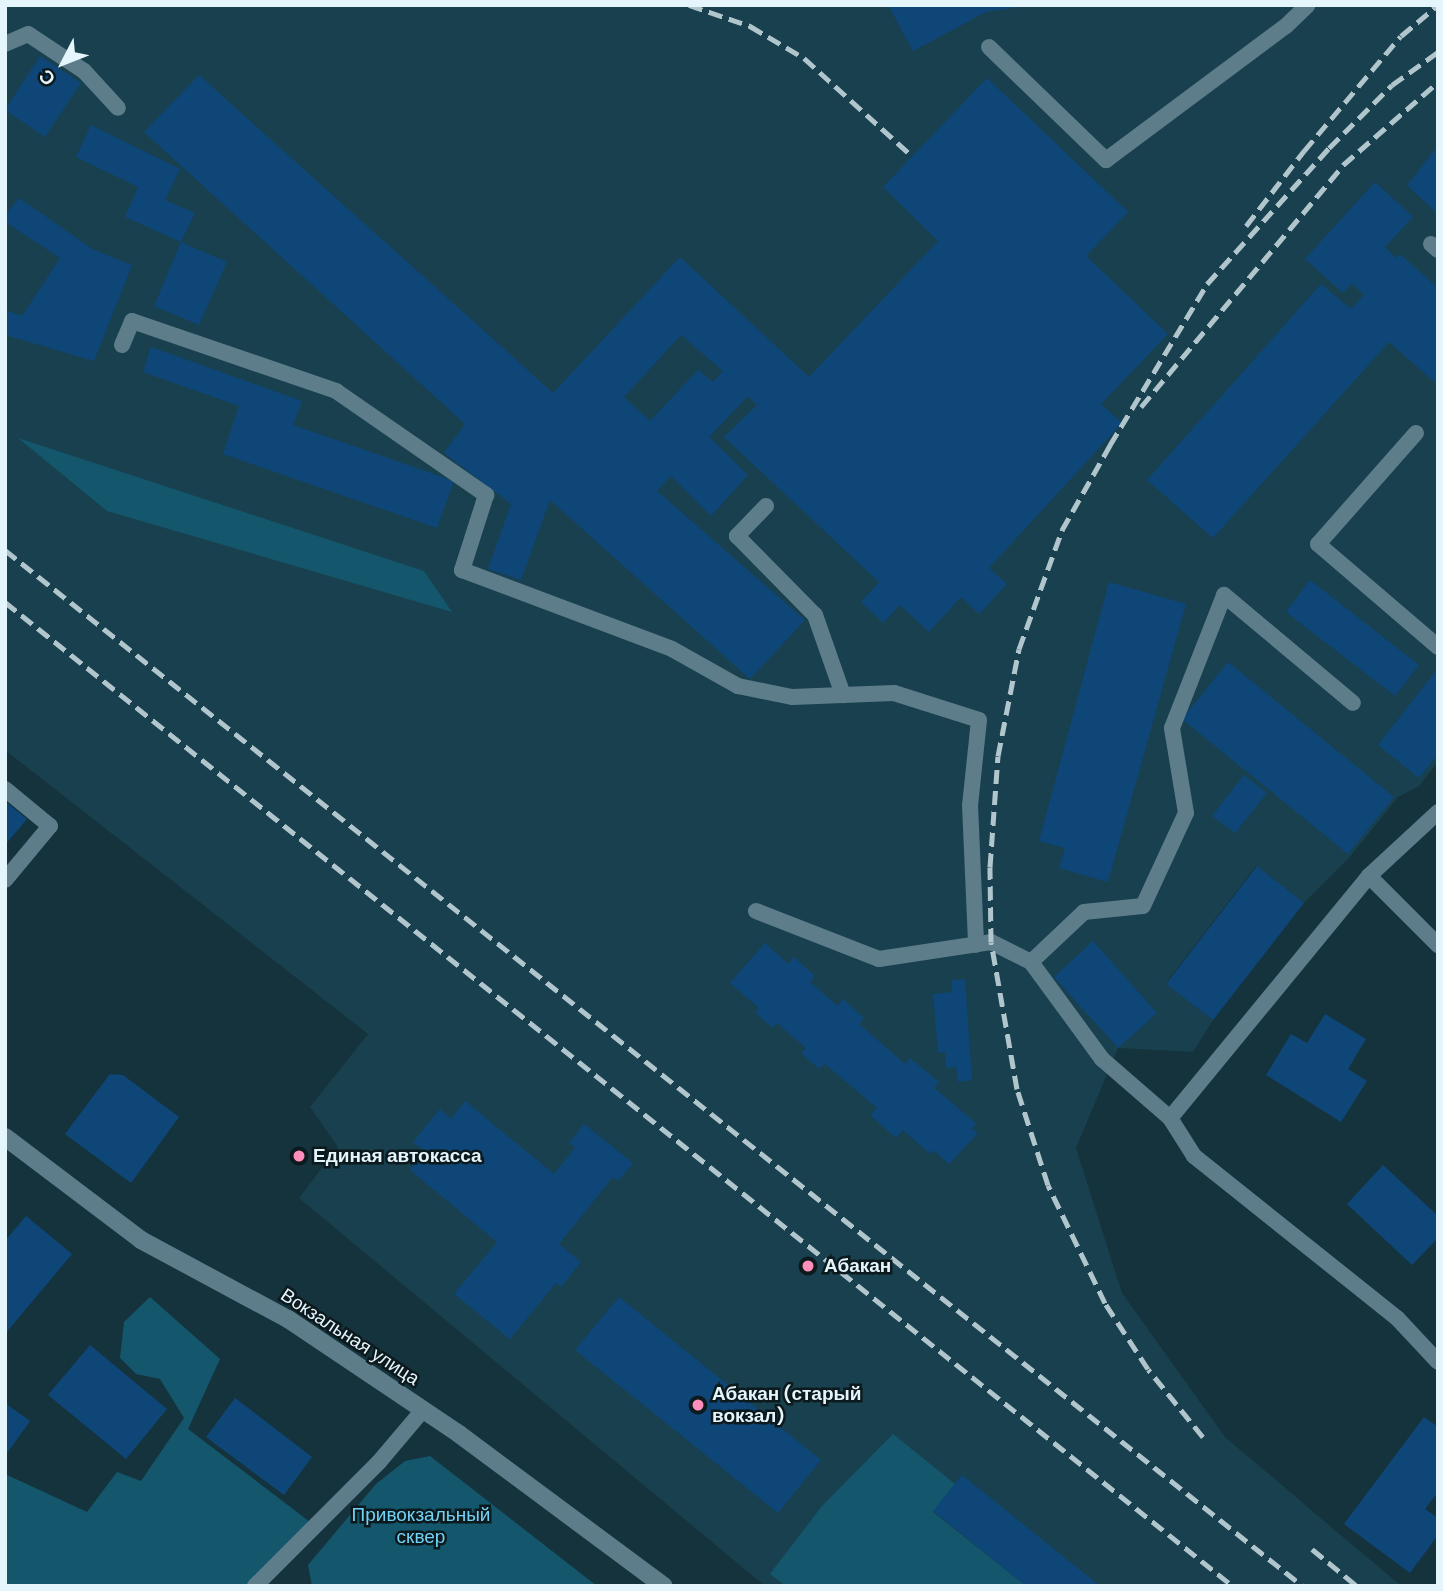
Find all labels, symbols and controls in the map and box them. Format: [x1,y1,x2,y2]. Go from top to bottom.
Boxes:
north arrow [28,28,98,98]
text: С [33,64,61,91]
place label: Единая автокасса [313,1145,482,1167]
marker: Единая автокасса [291,1148,307,1164]
place label: Абакан [824,1255,891,1277]
marker: Абакан [798,1256,818,1276]
street label: Вокзальная улица [276,1284,424,1390]
place label: Абакан (старый вокзал) [712,1383,861,1427]
marker: Абакан (старый вокзал) [690,1397,706,1413]
park label: Привокзальный сквер [352,1504,490,1548]

